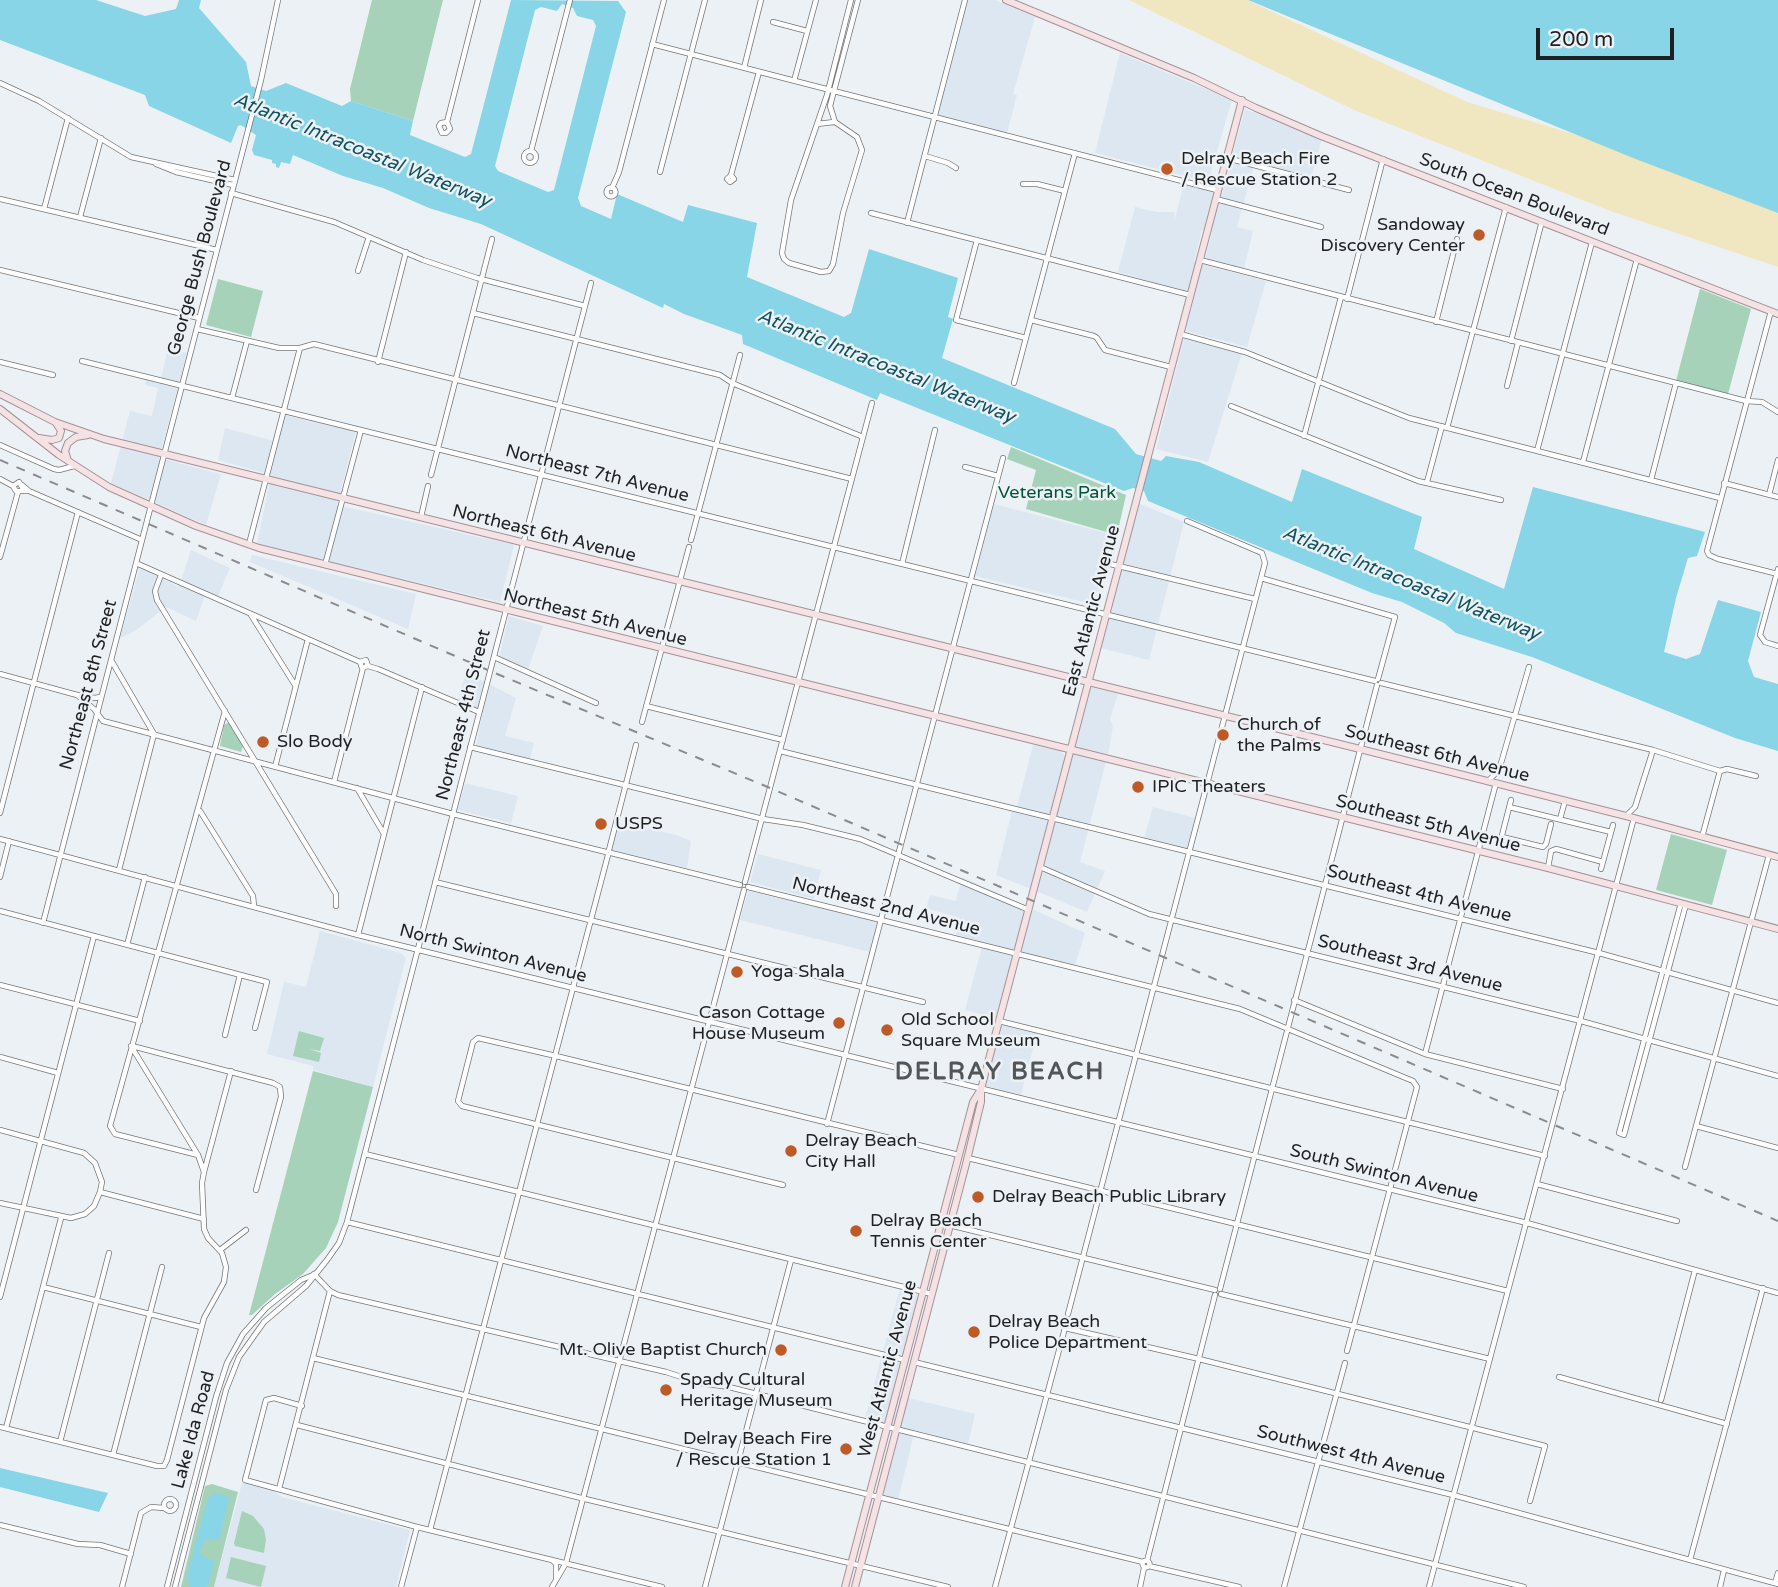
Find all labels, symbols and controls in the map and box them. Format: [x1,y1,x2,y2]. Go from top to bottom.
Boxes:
scale bar [1540,14,1678,58]
text: 200 m [1549,27,1613,52]
water label: Atlantic Intracoastal Waterway [230,89,494,213]
place label: Delray Beach Fire / Rescue Station 2 [1181,148,1337,190]
street label: South Ocean Boulevard [1416,149,1612,241]
street label: George Bush Boulevard [163,158,237,358]
marker: Delray Beach Fire / Rescue Station 2 [1159,161,1175,177]
place label: Sandoway Discovery Center [1320,214,1465,256]
marker: Sandoway Discovery Center [1471,227,1487,243]
water label: Atlantic Intracoastal Waterway [754,305,1018,429]
street label: Northeast 7th Avenue [503,441,691,507]
park label: Veterans Park [998,482,1116,504]
street label: Northeast 6th Avenue [450,501,638,567]
water label: Atlantic Intracoastal Waterway [1279,522,1543,646]
street label: East Atlantic Avenue [1059,523,1125,699]
street label: Northeast 5th Avenue [501,585,689,651]
street label: Northeast 8th Street [56,597,122,773]
street label: Northeast 4th Street [432,627,496,803]
place label: Church of the Palms [1237,714,1321,756]
street label: Southeast 6th Avenue [1342,721,1532,787]
marker: Church of the Palms [1215,727,1231,743]
place label: Slo Body [277,731,352,753]
marker: Slo Body [255,734,271,750]
place label: IPIC Theaters [1152,776,1266,798]
marker: IPIC Theaters [1130,779,1146,795]
street label: Southeast 5th Avenue [1333,791,1523,857]
place label: USPS [615,813,663,835]
marker: USPS [593,816,609,832]
street label: Southeast 4th Avenue [1324,861,1514,927]
street label: Northeast 2nd Avenue [790,873,982,941]
street label: North Swinton Avenue [397,920,589,988]
street label: Southeast 3rd Avenue [1315,931,1505,997]
place label: Yoga Shala [751,961,845,983]
marker: Yoga Shala [729,964,745,980]
place label: Cason Cottage House Museum [692,1002,825,1044]
place label: Old School Square Museum [901,1009,1040,1052]
marker: Cason Cottage House Museum [831,1015,847,1031]
marker: Old School Square Museum [879,1022,895,1038]
district label: DELRAY BEACH [896,1059,1104,1087]
place label: Delray Beach City Hall [805,1130,917,1172]
street label: South Swinton Avenue [1288,1140,1480,1208]
marker: Delray Beach City Hall [783,1143,799,1159]
place label: Delray Beach Public Library [992,1186,1226,1208]
marker: Delray Beach Public Library [970,1189,986,1205]
place label: Delray Beach Tennis Center [870,1210,987,1252]
marker: Delray Beach Tennis Center [848,1223,864,1239]
street label: West Atlantic Avenue [854,1278,922,1460]
place label: Delray Beach Police Department [988,1311,1147,1354]
marker: Delray Beach Police Department [966,1324,982,1340]
place label: Mt. Olive Baptist Church [559,1339,767,1361]
marker: Mt. Olive Baptist Church [773,1342,789,1358]
street label: Lake Ida Road [168,1369,220,1491]
place label: Spady Cultural Heritage Museum [680,1369,833,1412]
marker: Spady Cultural Heritage Museum [658,1382,674,1398]
street label: Southwest 4th Avenue [1255,1421,1447,1489]
place label: Delray Beach Fire / Rescue Station 1 [676,1428,832,1470]
marker: Delray Beach Fire / Rescue Station 1 [838,1441,854,1457]

